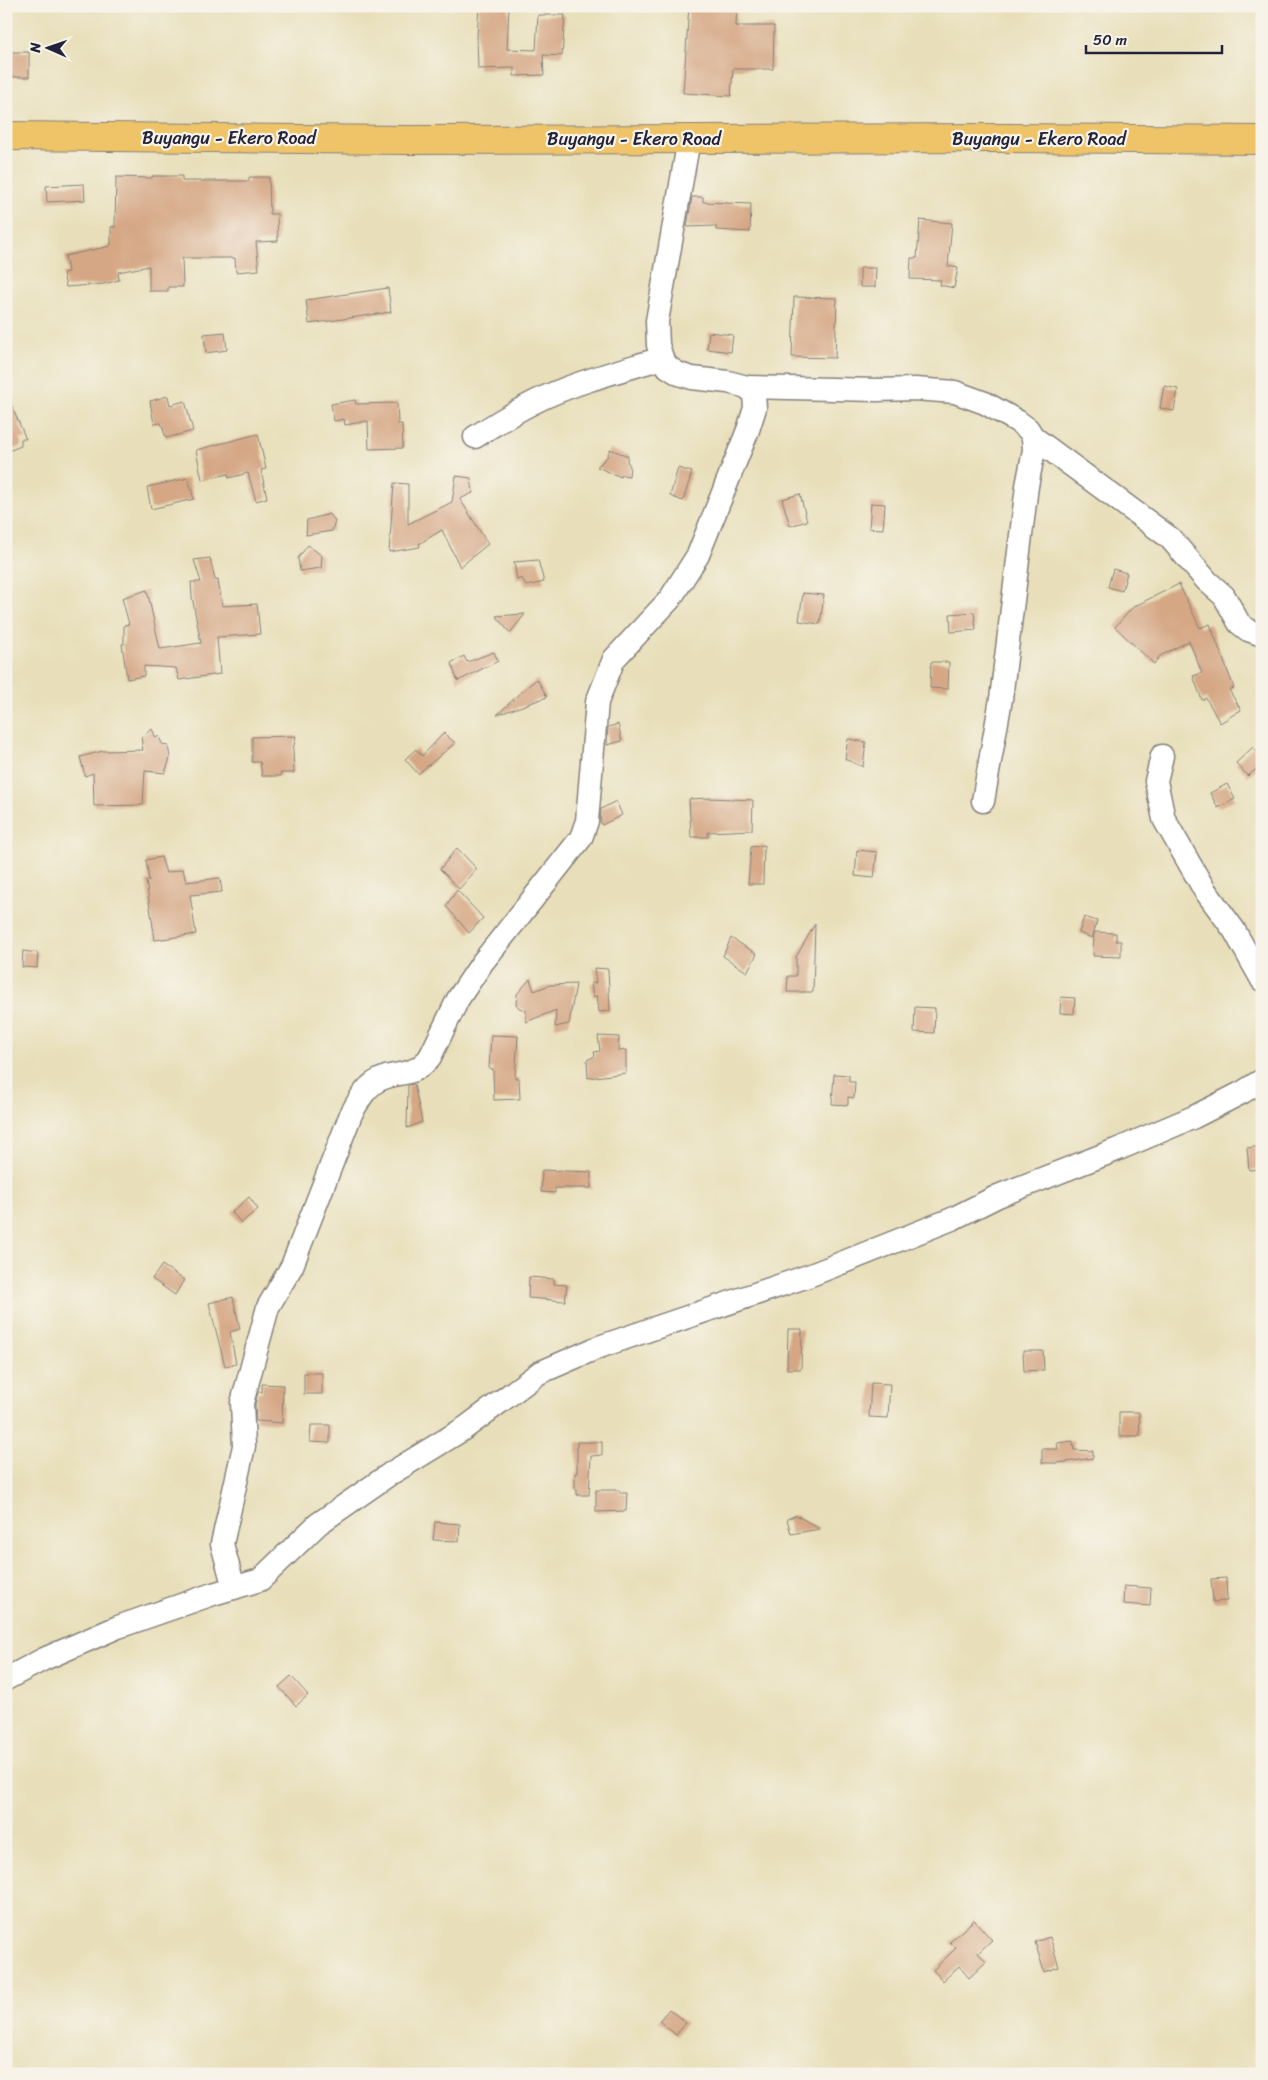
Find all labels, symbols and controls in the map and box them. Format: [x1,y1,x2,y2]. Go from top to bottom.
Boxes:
north arrow [22,22,72,72]
scale bar [1086,22,1222,54]
text: 50 m [1093,27,1128,53]
text: N [23,42,48,54]
street label: Buyangu - Ekero Road [142,122,317,154]
street label: Buyangu - Ekero Road [547,123,722,155]
street label: Buyangu - Ekero Road [952,123,1127,155]

